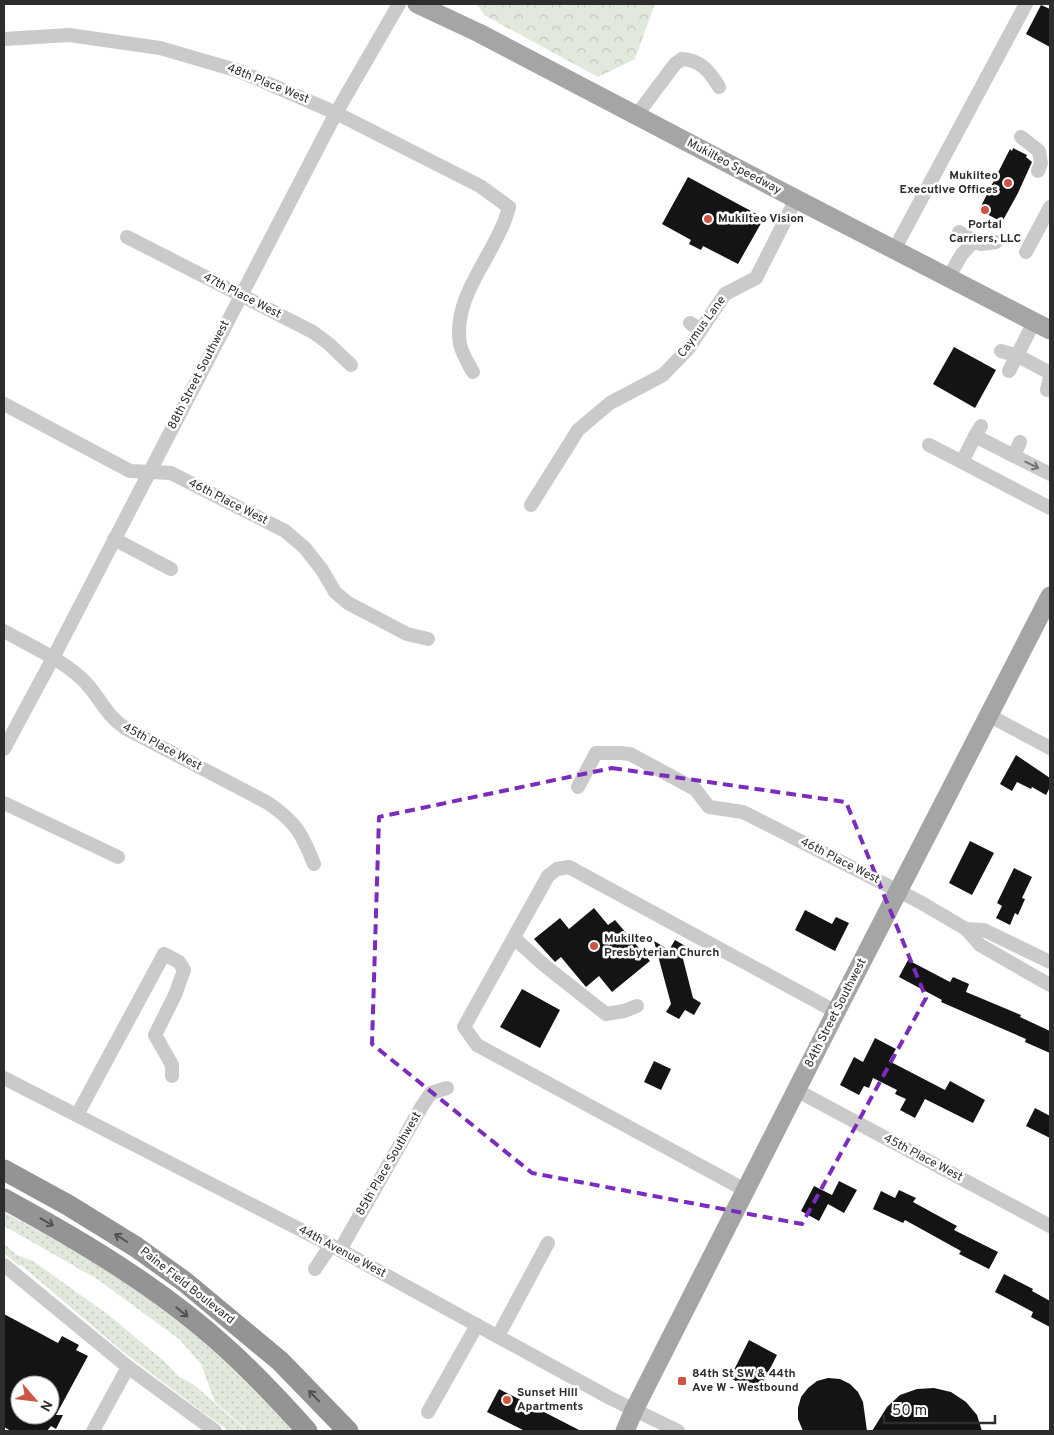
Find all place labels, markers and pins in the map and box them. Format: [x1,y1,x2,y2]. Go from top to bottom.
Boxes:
place label: Mukilteo Executive Offices [899,168,998,198]
marker: Mukilteo Executive Offices [1002,177,1014,189]
marker: Portal Carriers, LLC [979,204,991,216]
place label: Mukilteo Vision [718,211,804,227]
marker: Mukilteo Vision [702,213,714,225]
place label: Portal Carriers, LLC [949,217,1021,247]
place label: Mukilteo Presbyterian Church [604,931,719,961]
marker: Mukilteo Presbyterian Church [588,940,600,952]
place label: 84th St SW & 44th Ave W - Westbound [692,1366,799,1396]
marker: 84th St SW & 44th Ave W - Westbound [676,1375,688,1387]
place label: Sunset Hill Apartments [517,1385,583,1415]
marker: Sunset Hill Apartments [501,1394,513,1406]

